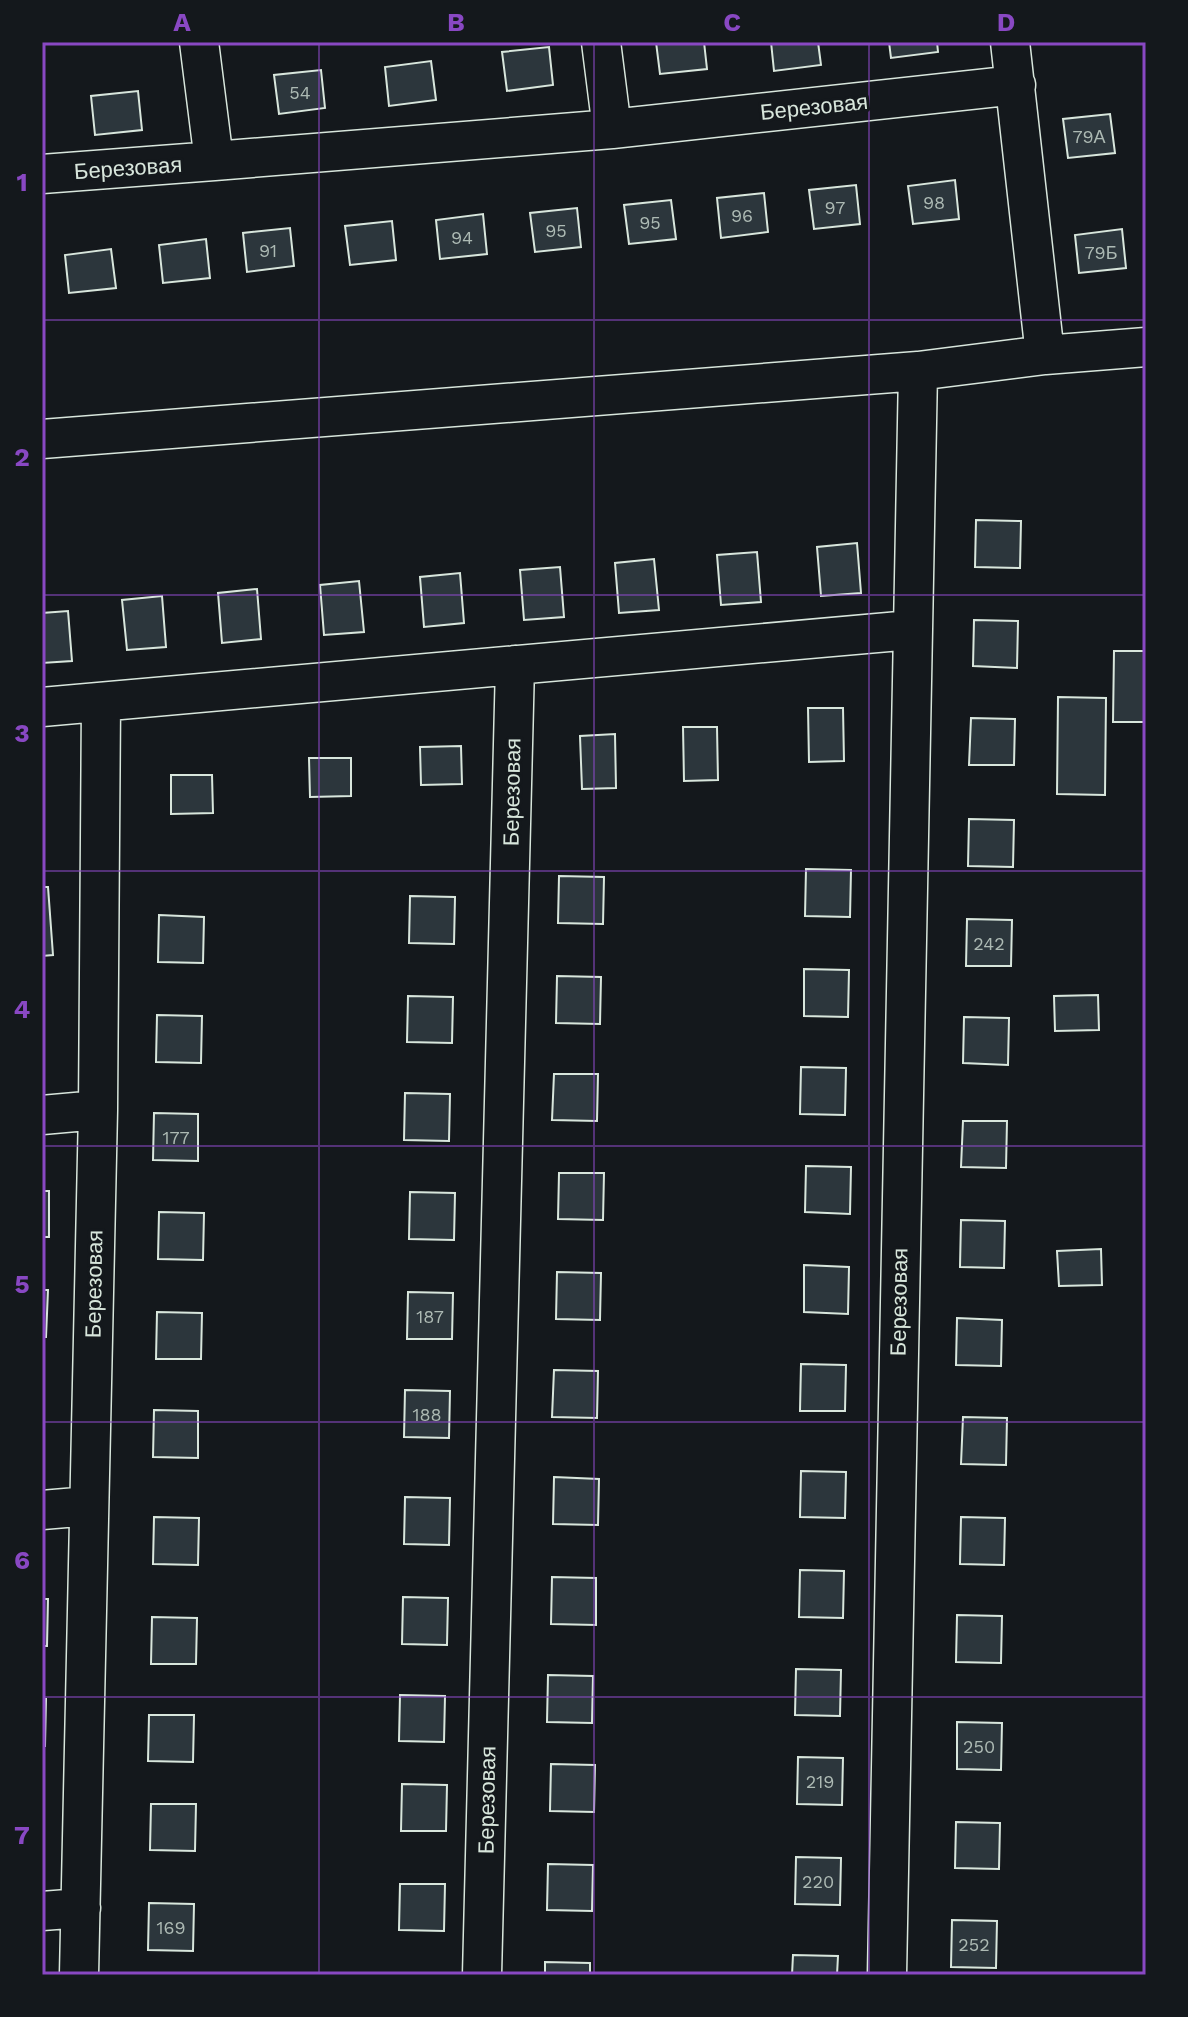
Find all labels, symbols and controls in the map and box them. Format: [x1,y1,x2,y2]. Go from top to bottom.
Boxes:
text: A [173,7,191,37]
text: B [447,7,465,37]
text: C [723,7,741,37]
text: D [997,7,1015,37]
house number: 54 [289,82,311,103]
street label: Березовая [759,89,869,125]
house number: 79А [1072,126,1106,147]
street label: Березовая [73,152,183,184]
text: 1 [16,167,28,197]
house number: 98 [923,192,945,213]
house number: 97 [825,197,845,218]
house number: 96 [731,205,753,226]
house number: 95 [639,212,661,233]
house number: 95 [545,220,567,241]
house number: 94 [451,227,473,248]
house number: 91 [259,240,277,261]
house number: 79Б [1084,242,1118,263]
text: 2 [14,442,30,472]
text: 3 [14,718,30,748]
street label: Березовая [499,738,525,846]
house number: 242 [973,933,1005,954]
text: 4 [14,994,31,1024]
house number: 177 [162,1127,190,1148]
street label: Березовая [81,1230,107,1338]
street label: Березовая [886,1248,912,1356]
text: 5 [14,1269,30,1299]
house number: 187 [416,1306,444,1327]
house number: 188 [412,1404,442,1425]
text: 6 [14,1545,30,1575]
house number: 250 [963,1736,995,1757]
street label: Березовая [474,1746,500,1854]
house number: 219 [806,1771,834,1792]
text: 7 [14,1820,30,1850]
house number: 220 [802,1871,834,1892]
house number: 169 [156,1917,186,1938]
house number: 252 [958,1934,990,1955]

